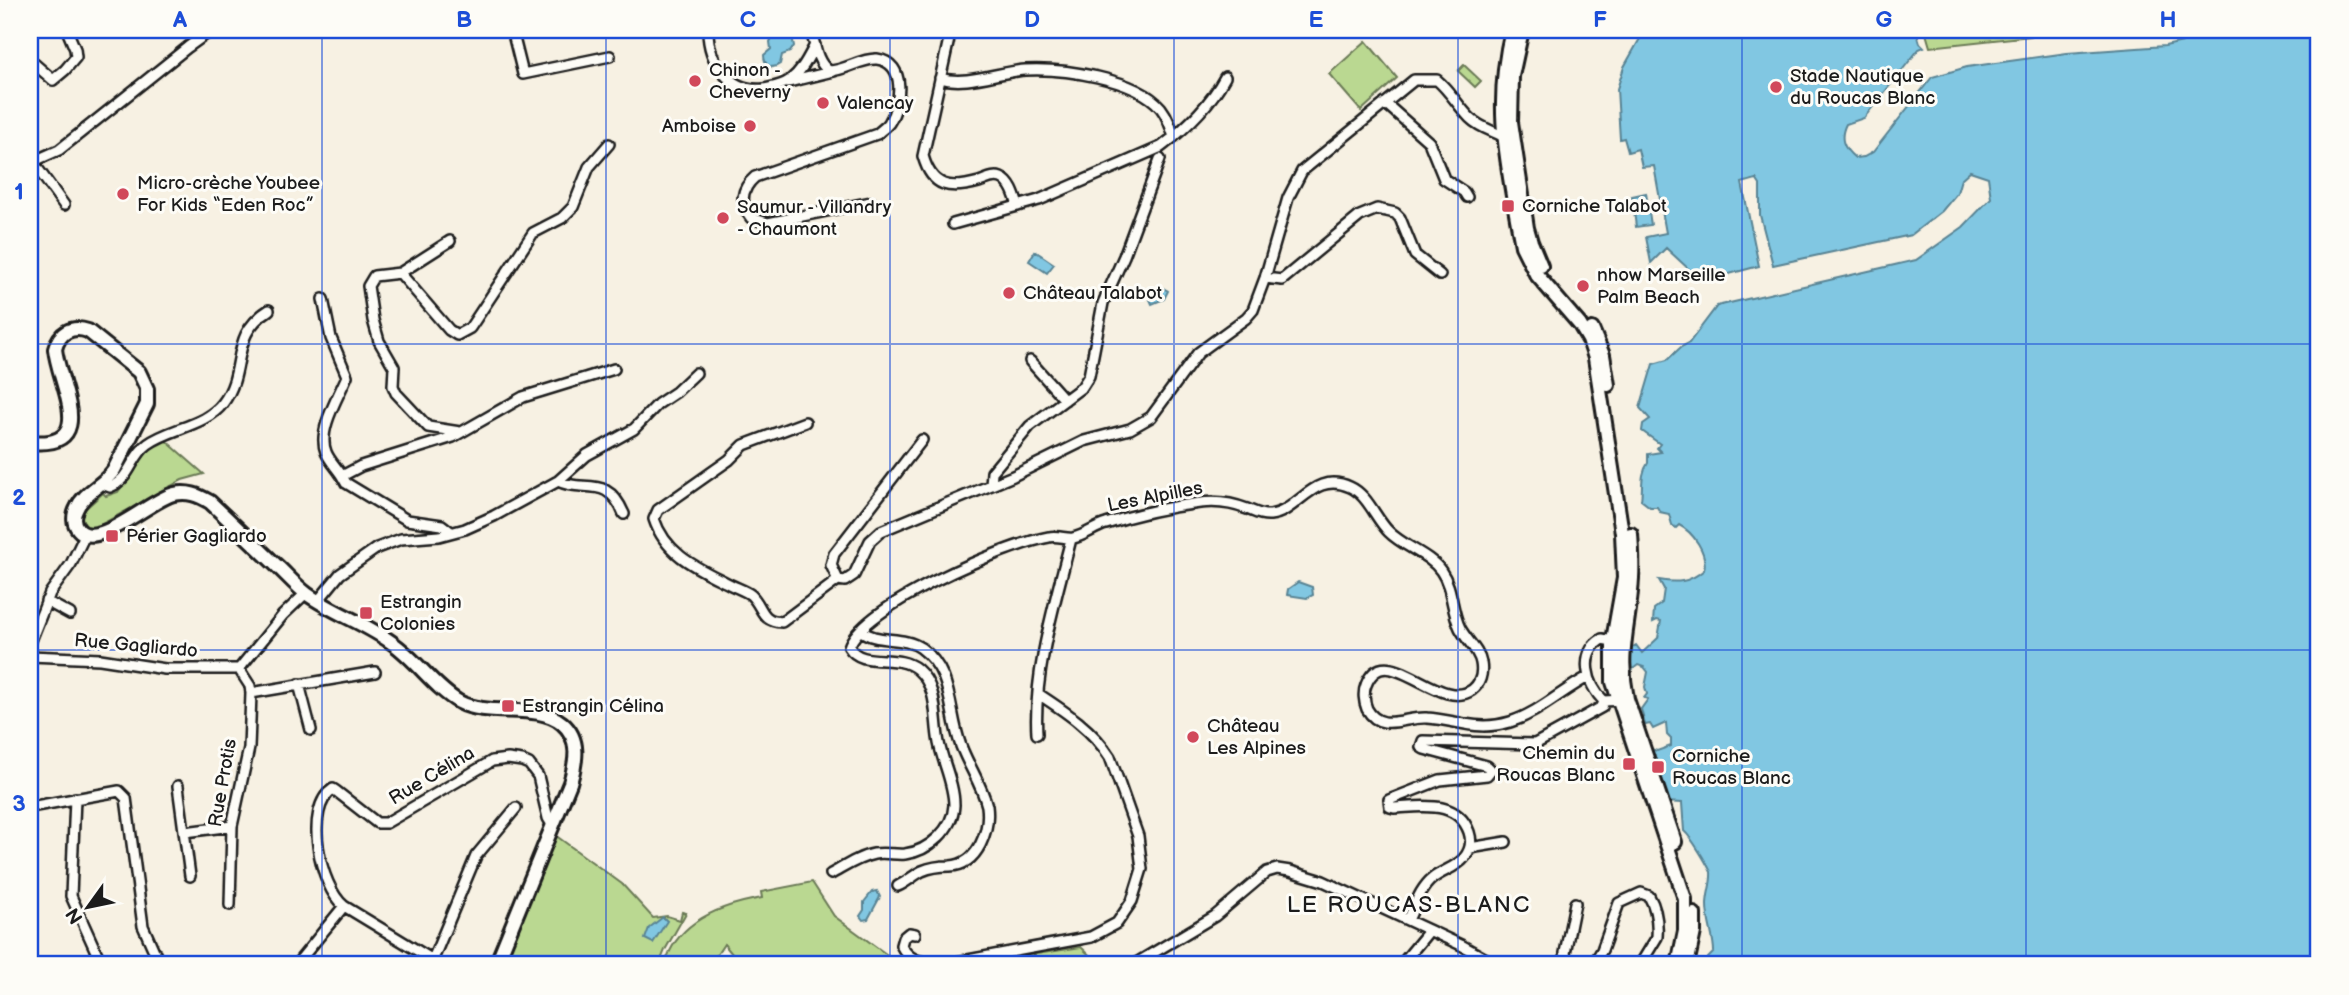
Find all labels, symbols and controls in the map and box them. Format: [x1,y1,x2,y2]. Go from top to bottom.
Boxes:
text: A [172,6,188,34]
text: B [456,6,472,34]
text: C [740,6,756,34]
text: D [1024,6,1040,34]
text: E [1309,6,1324,34]
text: F [1593,6,1607,34]
text: G [1876,6,1893,34]
text: H [2159,6,2177,34]
place label: Chinon - Cheverny [709,59,791,104]
place label: Stade Nautique du Roucas Blanc [1790,65,1935,110]
marker: Chinon - Cheverny [687,73,703,89]
marker: Stade Nautique du Roucas Blanc [1768,79,1784,95]
place label: Valencay [837,92,914,115]
marker: Valencay [815,95,831,111]
place label: Amboise [662,115,736,138]
marker: Amboise [742,118,758,134]
place label: Micro-crèche Youbee For Kids “Eden Roc” [137,172,320,217]
text: 1 [14,178,24,206]
marker: Micro-crèche Youbee For Kids “Eden Roc” [115,186,131,202]
place label: Corniche Talabot [1522,195,1667,218]
place label: Saumur - Villandry - Chaumont [737,196,892,241]
marker: Corniche Talabot [1500,198,1516,214]
marker: Saumur - Villandry - Chaumont [715,210,731,226]
place label: nhow Marseille Palm Beach [1597,264,1726,309]
marker: nhow Marseille Palm Beach [1575,278,1591,294]
place label: Château Talabot [1023,282,1162,305]
marker: Château Talabot [1001,285,1017,301]
street label: Les Alpilles [1105,477,1205,517]
text: 2 [12,484,26,512]
place label: Périer Gagliardo [126,525,267,548]
marker: Périer Gagliardo [104,528,120,544]
place label: Estrangin Colonies [380,591,462,636]
marker: Estrangin Colonies [358,605,374,621]
street label: Rue Gagliardo [73,629,199,663]
place label: Estrangin Célina [522,695,664,718]
marker: Estrangin Célina [500,698,516,714]
place label: Château Les Alpines [1207,715,1306,760]
marker: Château Les Alpines [1185,729,1201,745]
street label: Rue Protis [204,737,242,829]
street label: Rue Célina [385,742,479,810]
place label: Chemin du Roucas Blanc [1496,742,1615,787]
place label: Corniche Roucas Blanc [1672,745,1791,790]
marker: Chemin du Roucas Blanc [1621,756,1637,772]
marker: Corniche Roucas Blanc [1650,759,1666,775]
text: 3 [12,790,26,818]
north arrow [52,872,122,942]
district label: LE ROUCAS-BLANC [1287,891,1531,919]
text: N [61,903,89,928]

